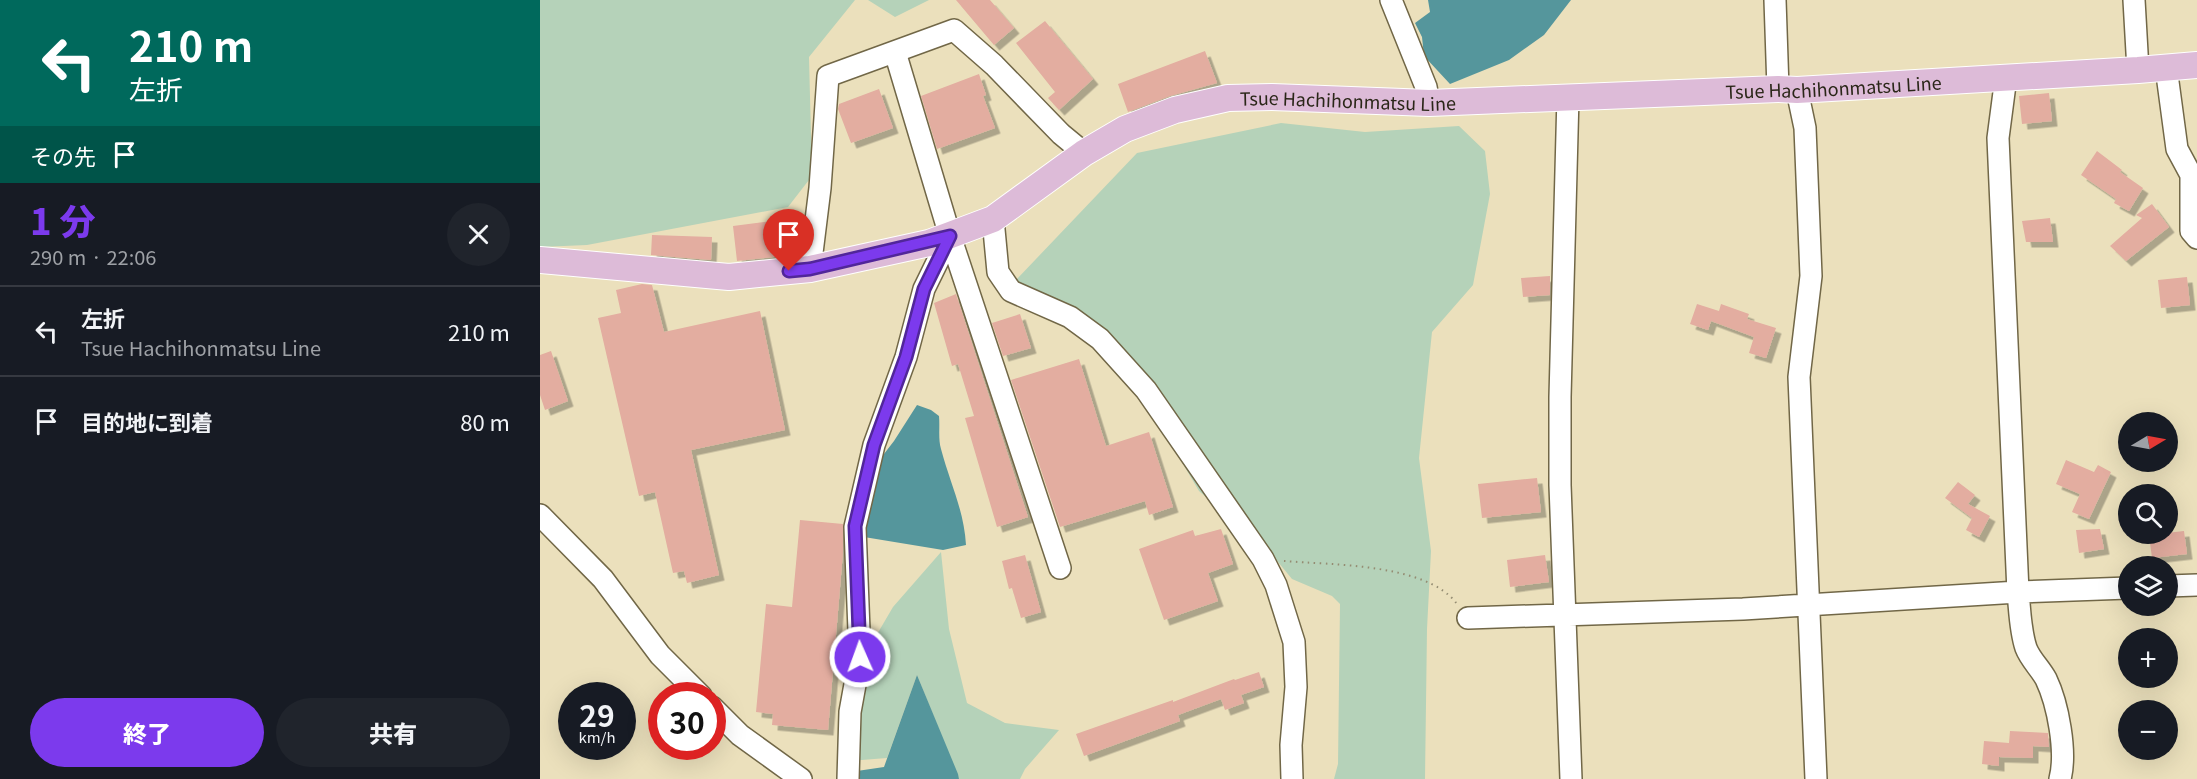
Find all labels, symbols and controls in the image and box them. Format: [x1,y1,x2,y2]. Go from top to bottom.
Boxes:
text: 210 m [129,13,253,74]
icon: left [30,24,108,102]
text: 左折 [129,69,183,108]
street label: Tsue Hachihonmatsu Line [1725,69,1942,104]
street label: Tsue Hachihonmatsu Line [1239,84,1456,116]
icon: arrive [108,138,141,171]
text: その先 [30,139,96,171]
text: 1 分 [30,193,96,245]
button: close [447,203,510,266]
pin [763,209,814,271]
icon: arrive [772,218,805,251]
text: 290 m · 22:06 [30,242,156,271]
text: 左折 [81,301,125,333]
icon: left [30,315,63,348]
text: 210 m [448,315,510,347]
text: Tsue Hachihonmatsu Line [81,333,321,362]
icon: arrive [30,405,63,438]
text: 目的地に到着 [81,405,213,437]
text: 80 m [460,405,510,437]
north arrow [2118,412,2178,472]
map controls [2118,412,2178,760]
button: search [2118,484,2178,544]
button: layers [2118,556,2178,616]
position arrow [828,625,892,689]
button: + [2118,628,2178,688]
speed limit sign: 30 [648,682,726,760]
text: 29 [579,692,615,736]
button: 終了 [30,698,264,767]
button: 共有 [276,698,510,767]
button: − [2118,700,2178,760]
text: km/h [578,726,616,747]

